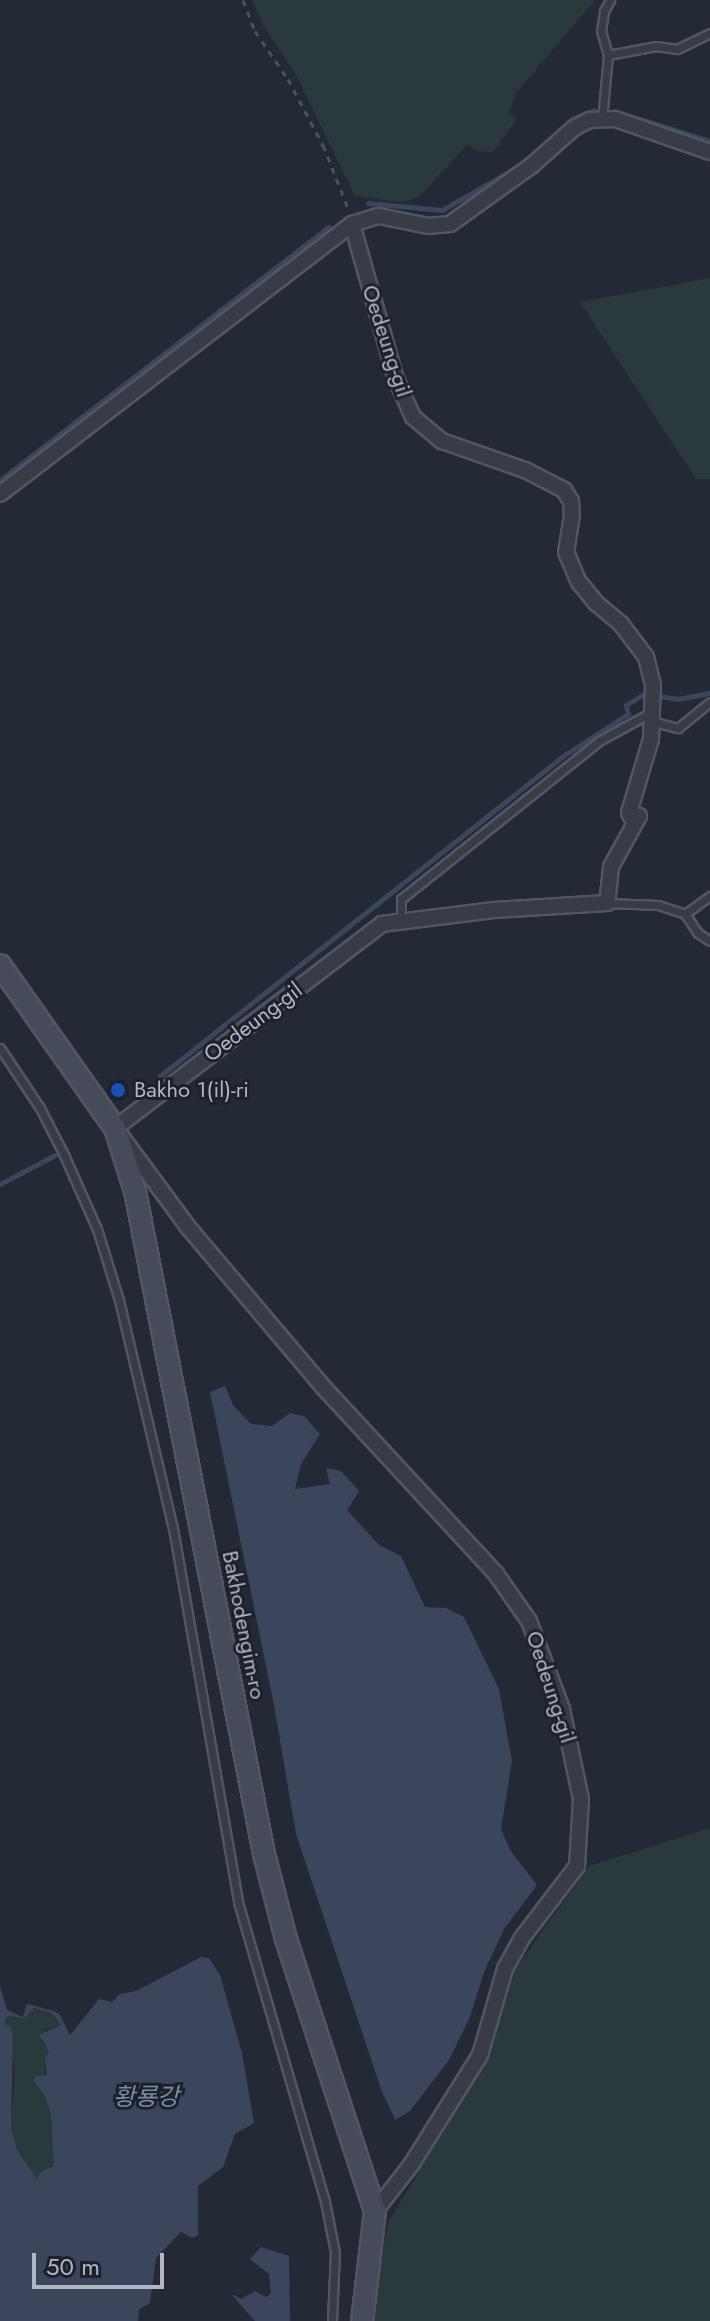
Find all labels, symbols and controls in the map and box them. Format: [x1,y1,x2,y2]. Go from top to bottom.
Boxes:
street label: Oedeung-gil [356,282,418,400]
street label: Oedeung-gil [199,977,307,1067]
place label: Bakho 1(il)-ri [134,1077,249,1103]
marker: Bakho 1(il)-ri [109,1081,127,1099]
street label: Bakhodengim-ro [217,1548,271,1702]
street label: Oedeung-gil [520,1628,582,1746]
water label: 황룡강 [113,2083,179,2111]
scale bar [36,2237,168,2287]
text: 50 m [46,2249,100,2284]

